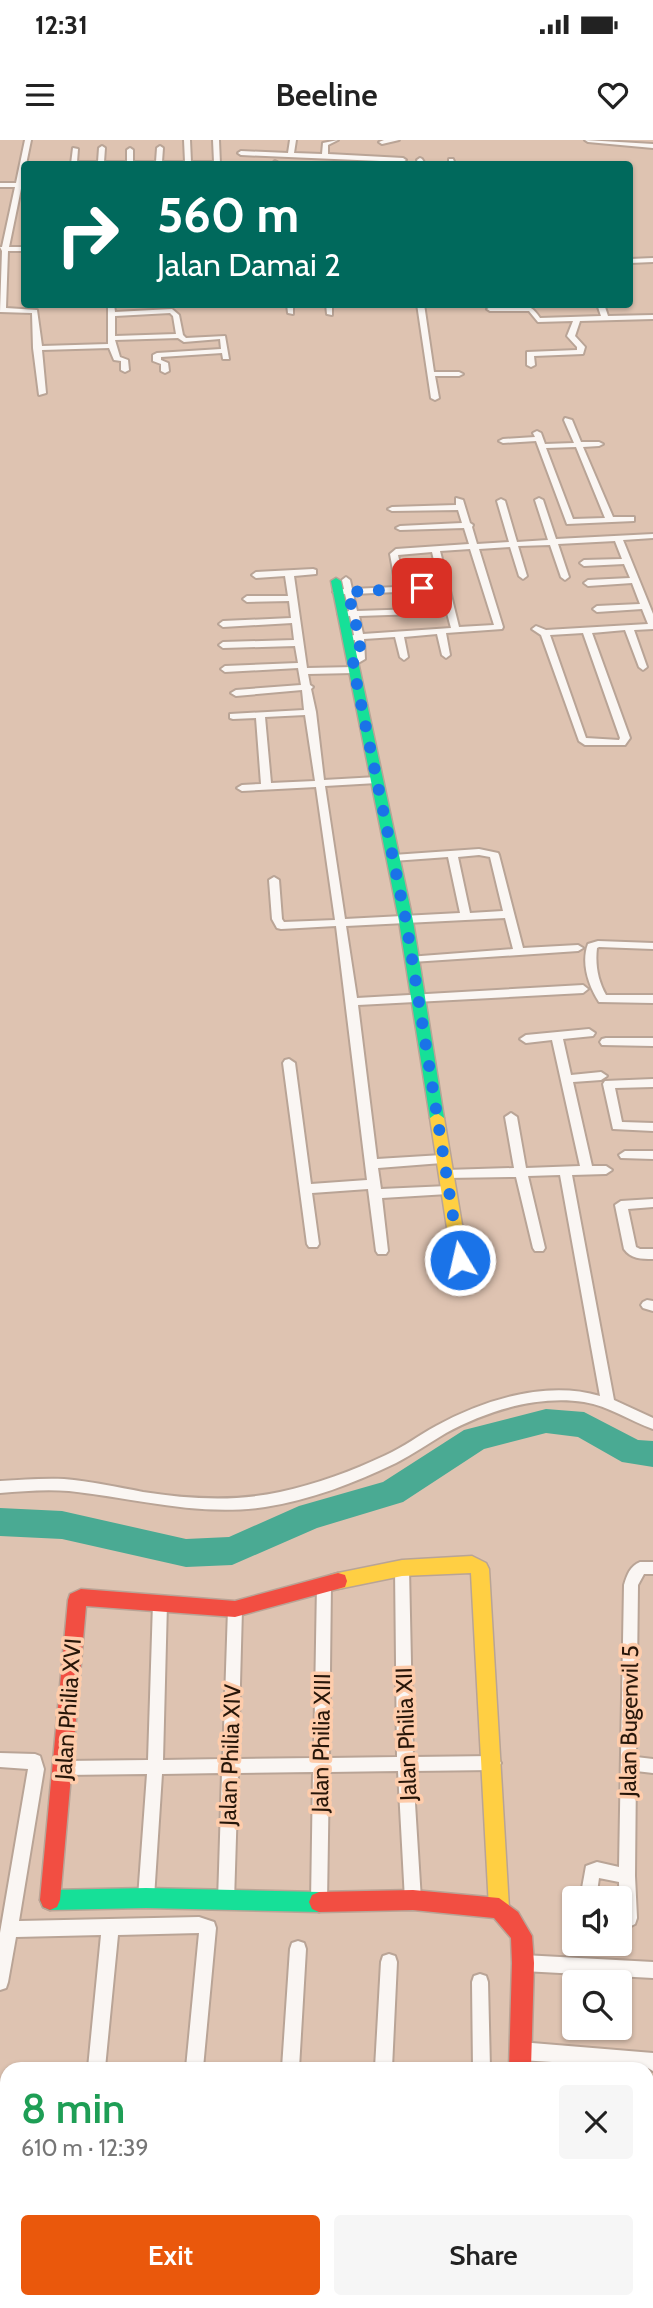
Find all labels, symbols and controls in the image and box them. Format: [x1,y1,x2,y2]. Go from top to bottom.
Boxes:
text: 12:31 [35,9,88,41]
text: Beeline [275,75,378,114]
icon: menu [21,76,59,114]
icon: heart [594,76,632,114]
text: 560 m [157,185,299,244]
icon: right [42,189,133,280]
text: Jalan Damai 2 [157,245,341,284]
pin [392,558,452,618]
icon: arrive [403,569,441,607]
position arrow [423,1223,497,1297]
street label: Jalan Philia XVI [49,1637,87,1782]
street label: Jalan Bugenvil 5 [614,1645,644,1798]
street label: Jalan Philia XII [390,1667,422,1802]
street label: Jalan Philia XIII [306,1673,336,1814]
street label: Jalan Philia XIV [214,1684,246,1827]
map controls [562,1886,632,2040]
button: sound [562,1886,632,1956]
button: search [562,1970,632,2040]
text: 8 min [21,2082,125,2134]
button: close [559,2085,633,2159]
text: 610 m · 12:39 [21,2134,148,2162]
button: Exit [21,2215,320,2295]
button: Share [334,2215,633,2295]

